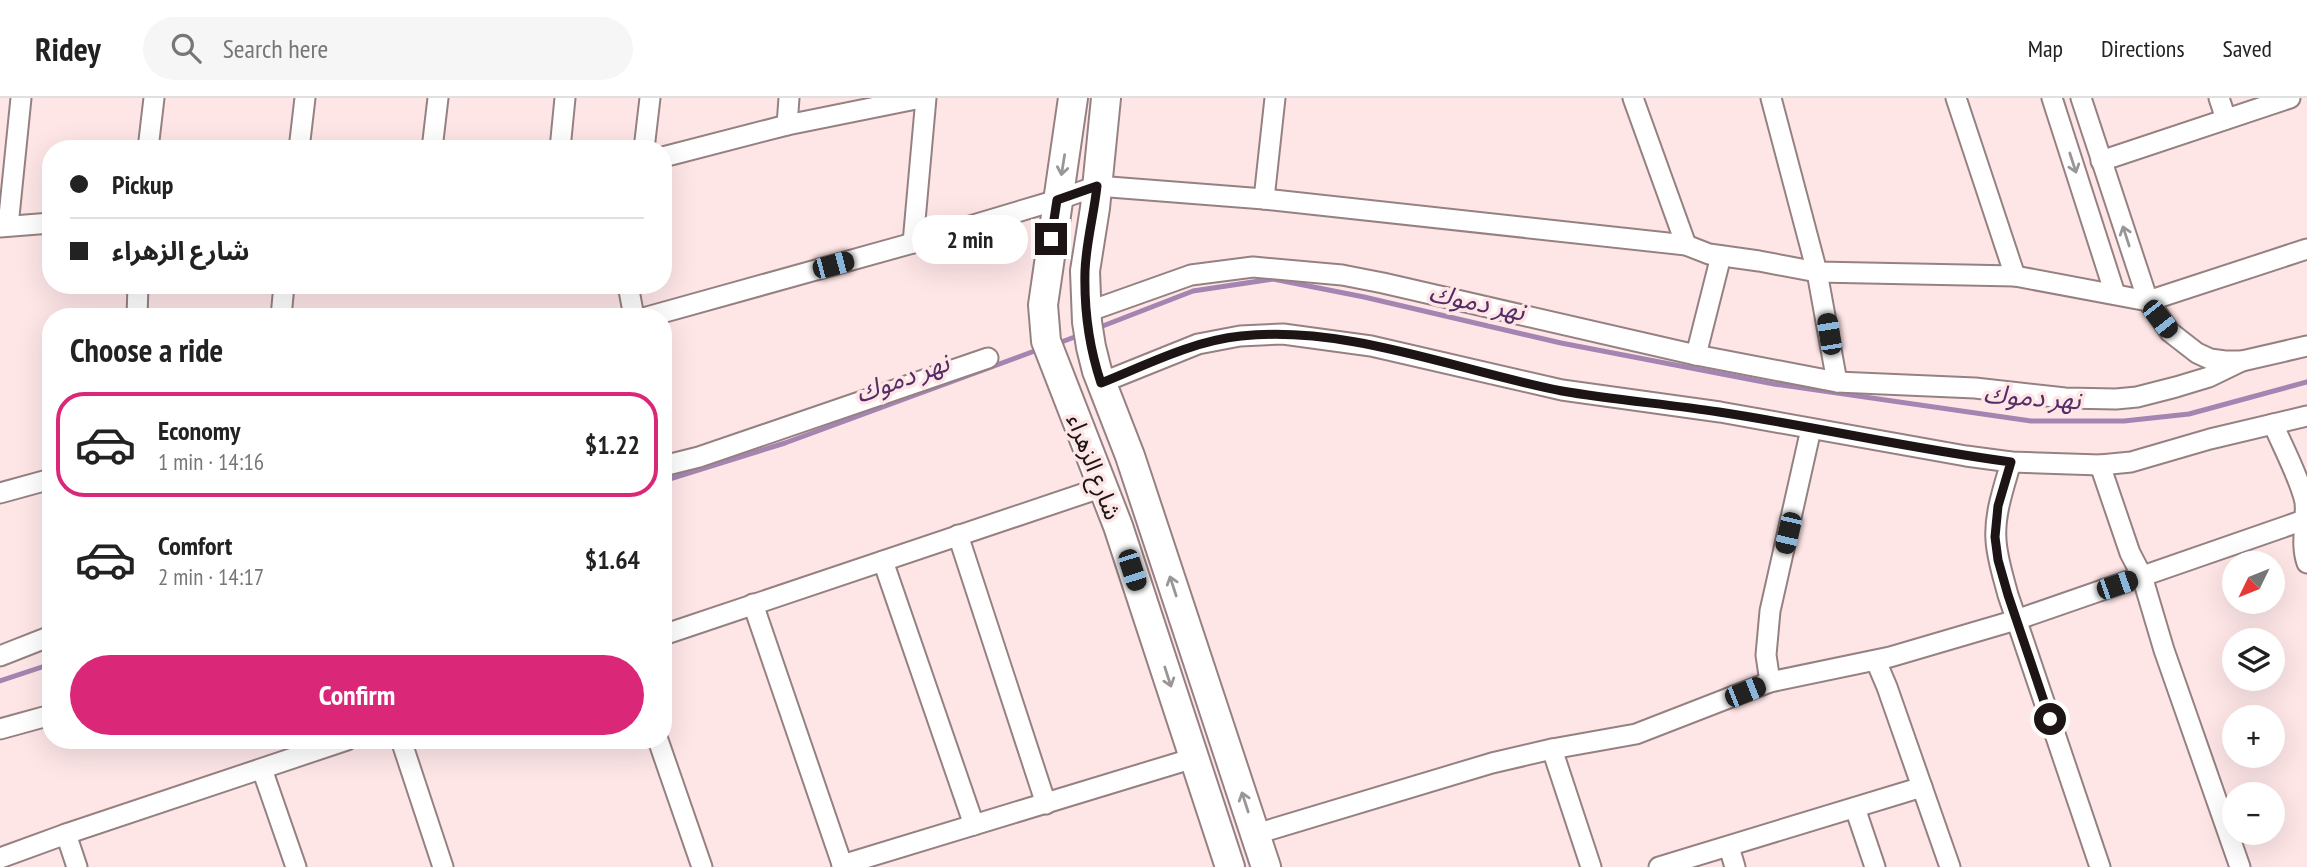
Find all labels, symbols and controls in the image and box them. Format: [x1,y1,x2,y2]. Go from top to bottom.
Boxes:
search box [143,17,633,80]
text: Ridey [35,27,101,70]
icon: search [167,29,205,67]
text: Search here [223,32,328,65]
text: Map [2028,33,2063,64]
text: Directions [2101,33,2185,64]
text: Saved [2223,33,2272,64]
one-way arrow [2067,152,2080,174]
one-way arrow [1056,154,1069,176]
text: Pickup [112,168,173,201]
callout: 2 min [911,214,1026,264]
route end [1035,223,1067,255]
text: 2 min [947,225,993,254]
one-way arrow [2119,225,2132,247]
text: شارع الزهراء [112,234,250,267]
car [810,249,857,281]
water label: نهر دموك [1426,275,1530,328]
car [2139,296,2182,342]
car [1816,312,1843,356]
text: Choose a ride [70,329,223,371]
water label: نهر دموك [850,345,955,410]
water label: نهر دموك [1982,377,2084,417]
street label: شارع الزهراء [1058,410,1129,525]
icon: car [74,413,137,476]
text: Economy [158,414,240,447]
text: $1.22 [585,428,640,461]
text: 1 min · 14:16 [158,447,264,476]
car [1774,510,1803,556]
icon: car [74,528,137,591]
text: Comfort [158,529,232,562]
text: $1.64 [585,543,640,576]
car [1116,547,1149,593]
north arrow [2222,551,2286,614]
map controls [2222,551,2285,845]
text: 2 min · 14:17 [158,562,264,591]
car [2094,568,2141,602]
one-way arrow [1166,576,1178,598]
button: layers [2222,628,2285,691]
button: Confirm [70,655,644,735]
one-way arrow [1163,666,1175,688]
car [1722,674,1769,710]
route start [2034,703,2066,735]
button: + [2222,705,2285,768]
button: − [2222,782,2285,845]
one-way arrow [1238,792,1250,814]

